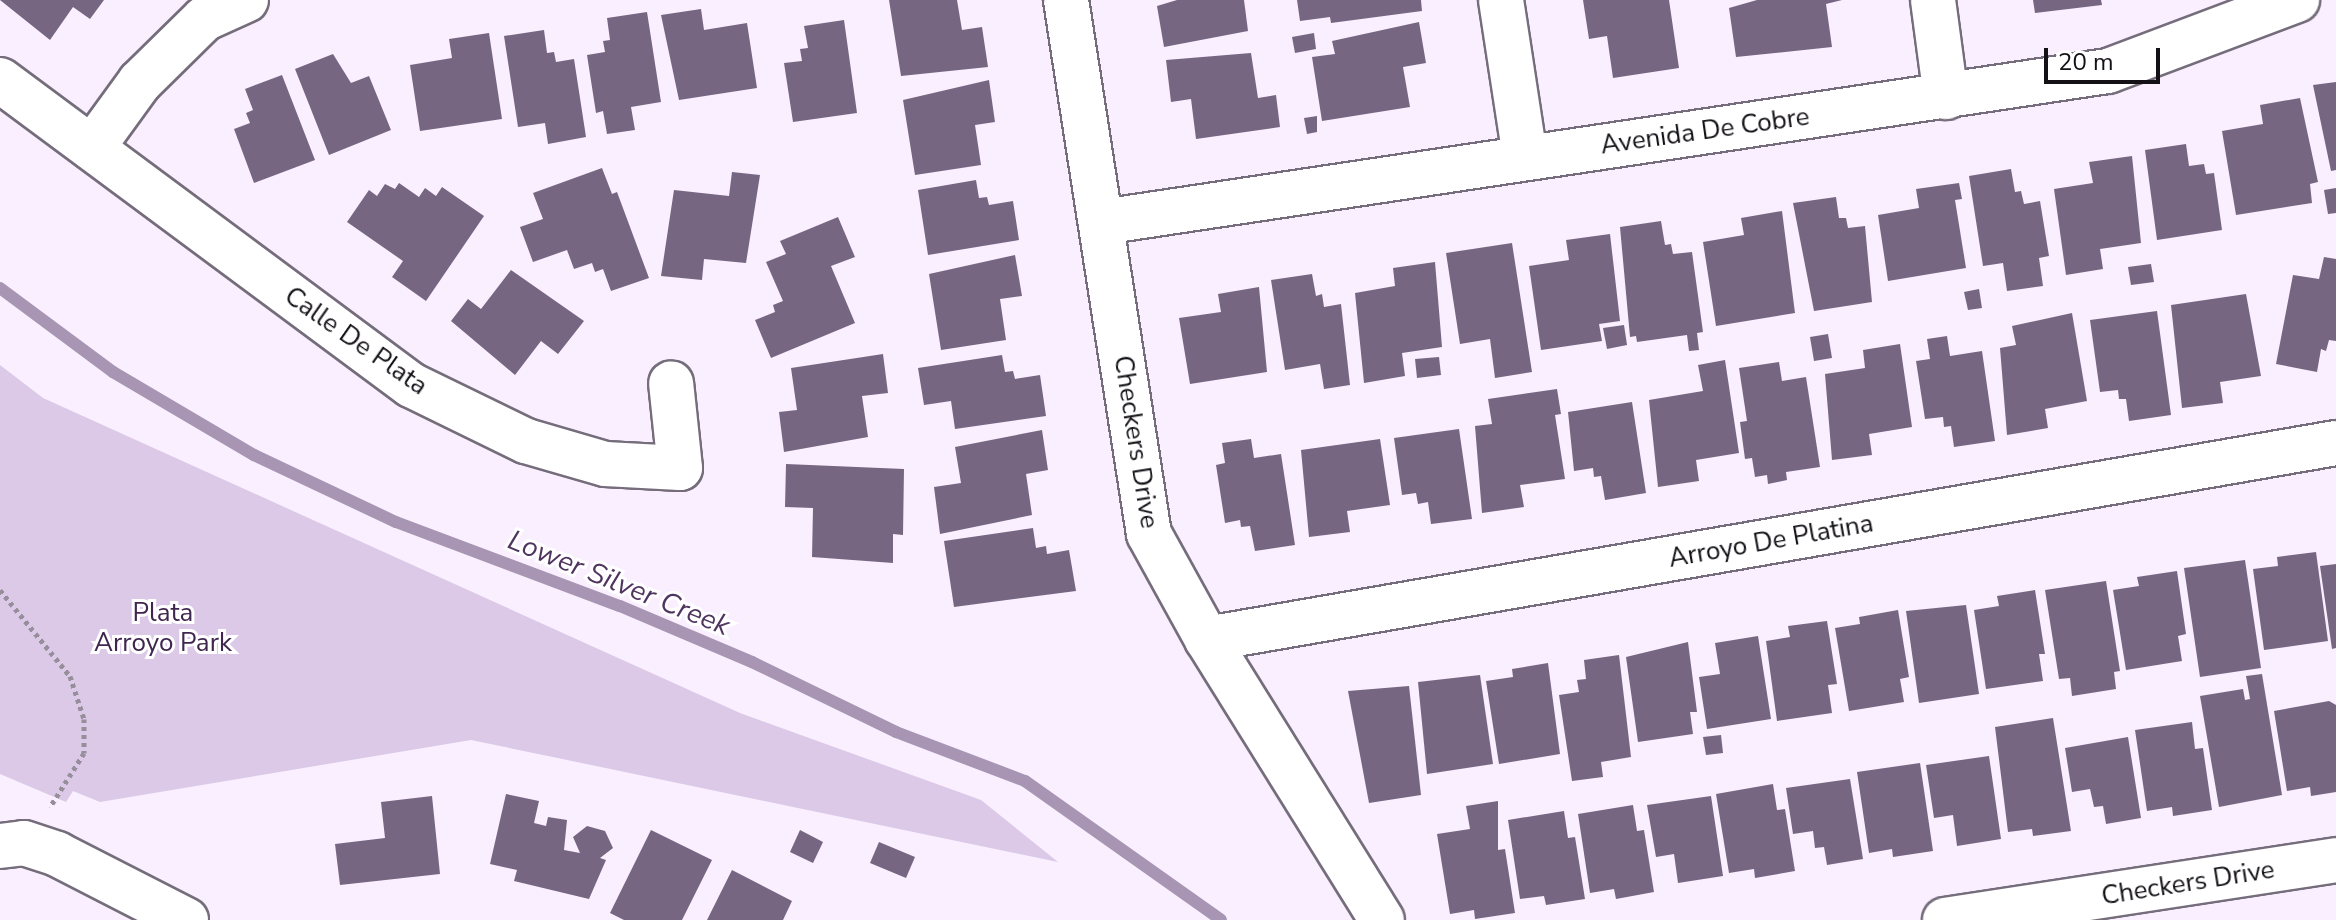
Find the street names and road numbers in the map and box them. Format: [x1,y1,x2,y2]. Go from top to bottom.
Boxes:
street label: Avenida De Cobre [1599,101,1811,161]
street label: Calle De Plata [279,280,433,402]
street label: Checkers Drive [1107,353,1165,531]
street label: Arroyo De Platina [1666,508,1876,574]
street label: Checkers Drive [2099,854,2277,912]

